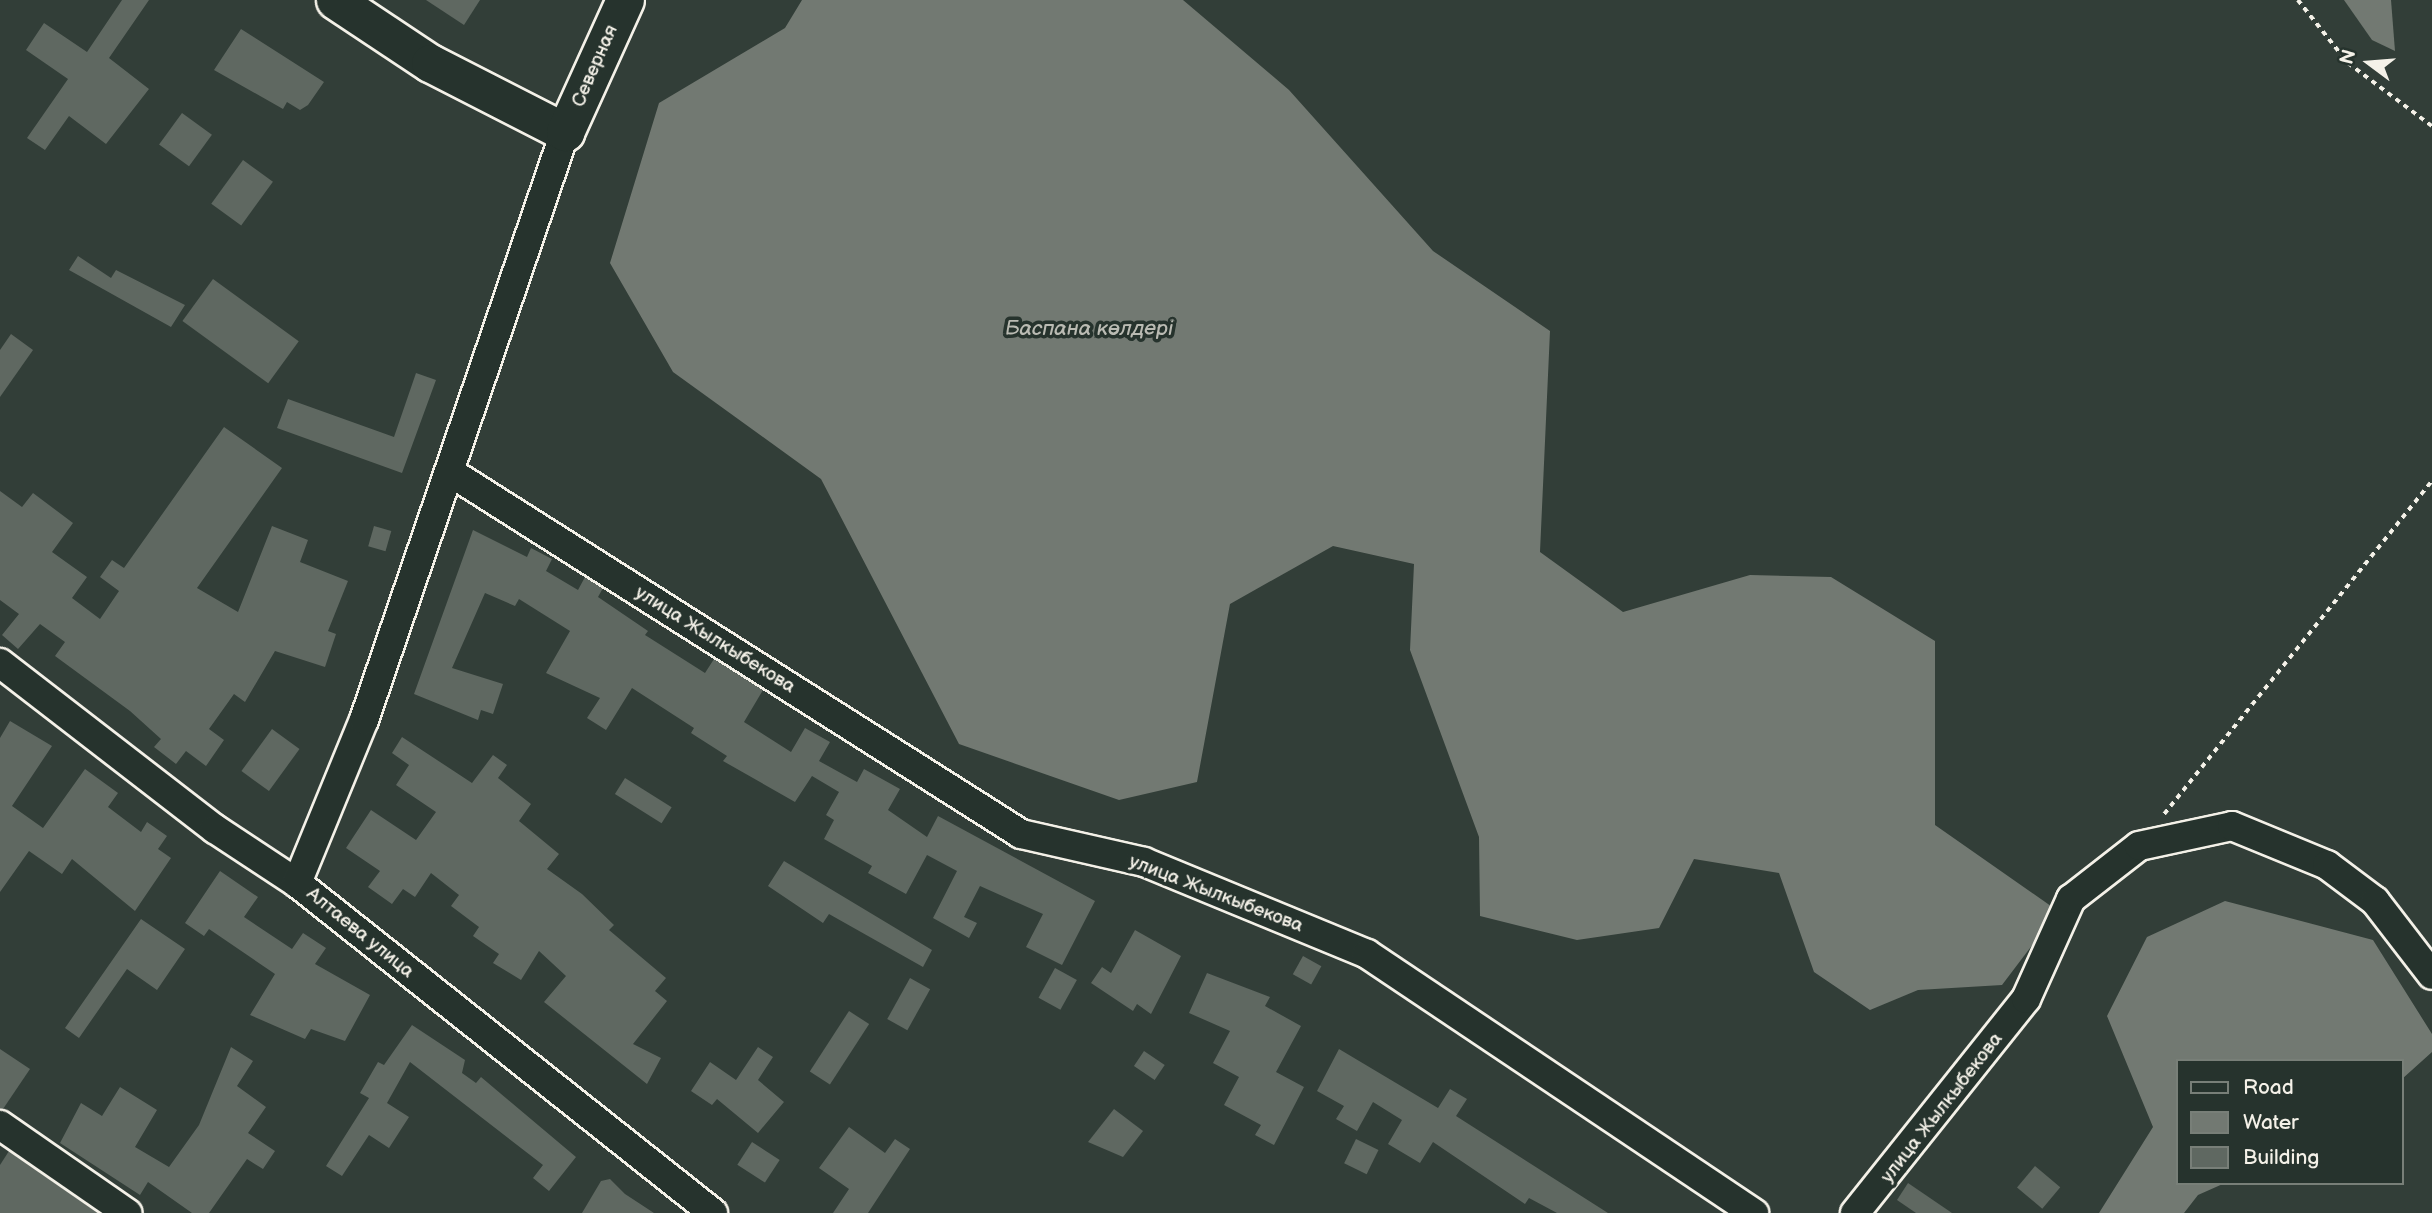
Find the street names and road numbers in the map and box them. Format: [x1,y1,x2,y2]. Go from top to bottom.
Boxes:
street label: Северная [567,22,623,110]
street label: улица Жылкыбекова [631,581,799,699]
street label: улица Жылкыбекова [1126,850,1306,938]
street label: Алтаева улица [302,883,418,983]
street label: улица Жылкыбекова [1876,1028,2008,1188]

